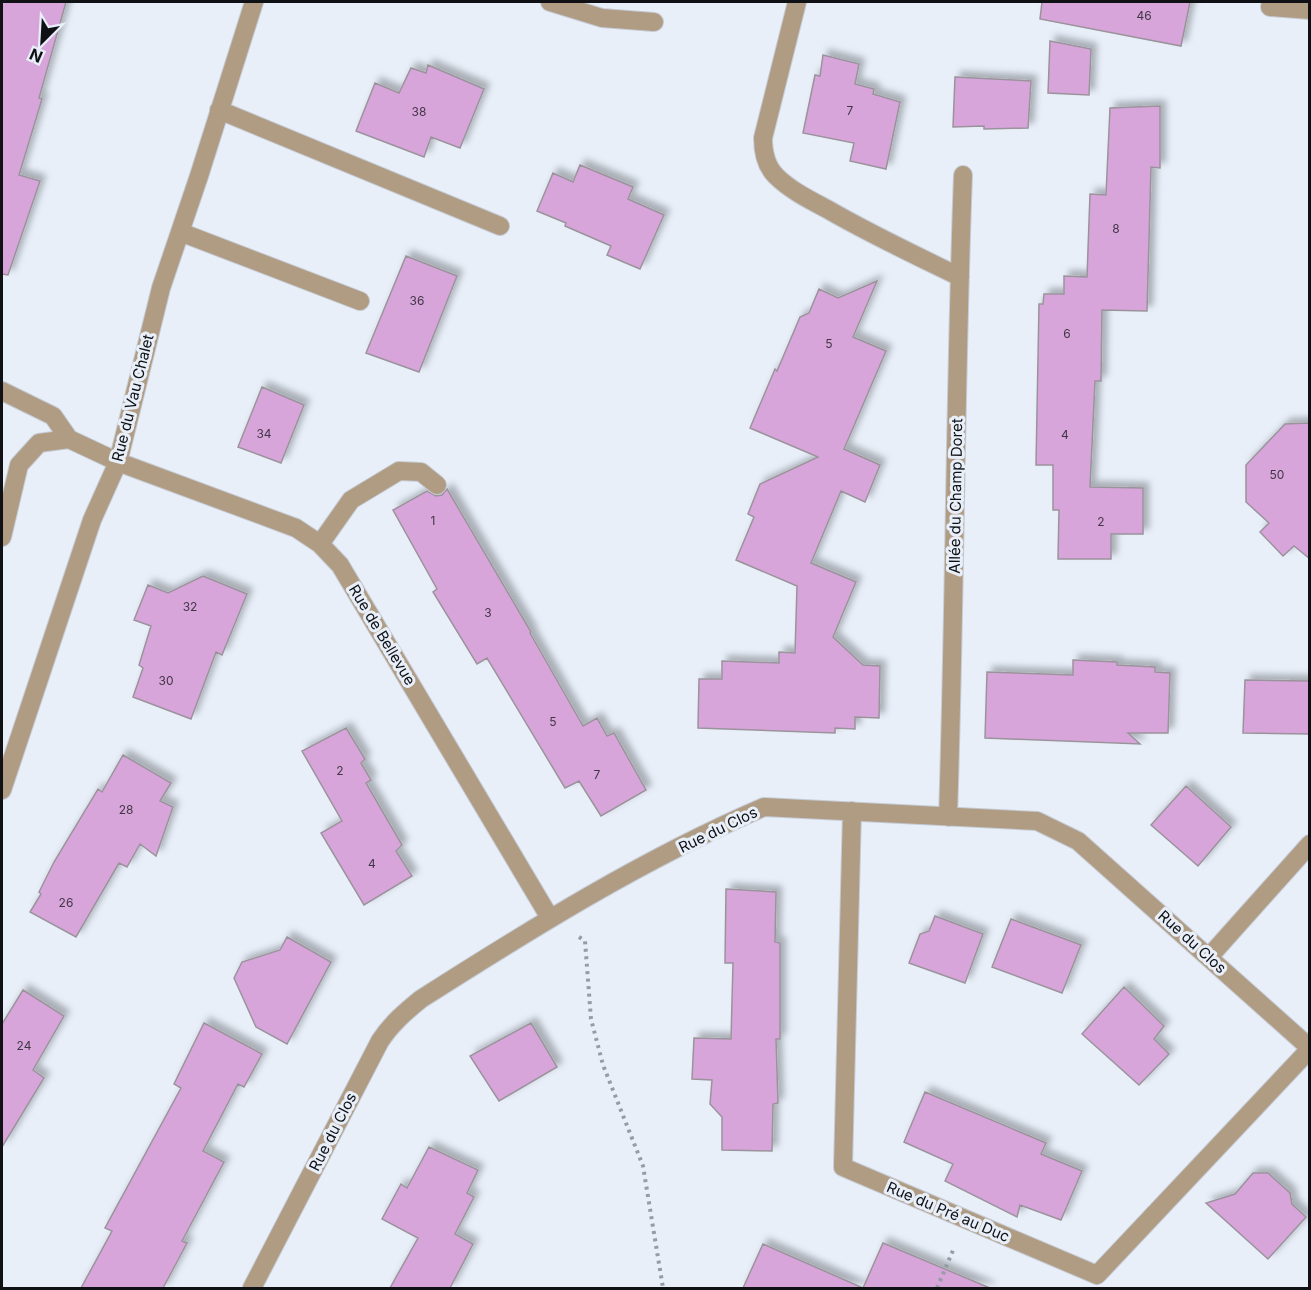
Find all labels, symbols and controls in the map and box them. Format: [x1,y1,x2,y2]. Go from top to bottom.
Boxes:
house number: 46 [1136,8,1152,23]
north arrow [12,12,72,72]
text: N [26,44,46,67]
house number: 7 [847,103,854,118]
house number: 38 [412,104,426,119]
house number: 8 [1112,221,1120,236]
house number: 36 [410,293,424,308]
house number: 6 [1063,326,1071,341]
street label: Rue du Vau Chalet [108,332,158,463]
house number: 5 [825,336,833,351]
street label: Allée du Champ Doret [945,418,966,574]
house number: 34 [256,426,272,441]
house number: 4 [1061,427,1069,442]
house number: 50 [1270,467,1284,482]
house number: 1 [431,513,435,528]
house number: 2 [1097,514,1105,529]
street label: Rue de Bellevue [345,581,420,688]
house number: 32 [183,599,197,614]
house number: 3 [484,605,492,620]
house number: 30 [159,673,173,688]
house number: 5 [549,714,557,729]
house number: 2 [336,763,344,778]
house number: 7 [594,767,601,782]
house number: 28 [119,802,133,817]
street label: Rue du Clos [675,802,760,857]
house number: 4 [368,856,376,871]
house number: 26 [59,895,73,910]
street label: Rue du Clos [1154,906,1230,977]
house number: 24 [17,1038,32,1053]
street label: Rue du Clos [305,1089,360,1174]
street label: Rue du Pré au Duc [884,1177,1012,1246]

